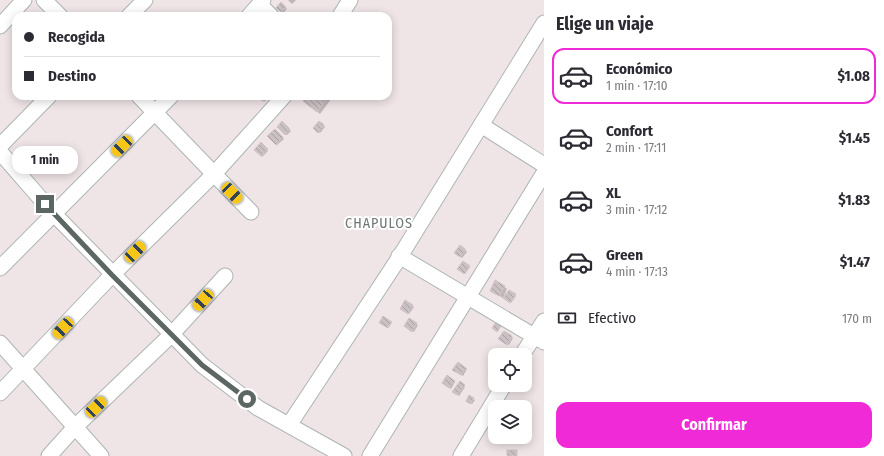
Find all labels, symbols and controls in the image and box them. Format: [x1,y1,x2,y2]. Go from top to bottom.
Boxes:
text: Elige un viaje [556,13,654,35]
text: Recogida [48,28,105,46]
icon: car [558,58,594,94]
text: Económico [606,60,673,78]
text: Destino [48,67,96,85]
text: $1.08 [837,67,870,85]
text: 1 min · 17:10 [606,78,668,93]
icon: car [558,120,594,156]
text: Confort [606,122,653,140]
text: $1.45 [839,129,870,147]
car [109,133,135,159]
text: 2 min · 17:11 [606,140,666,155]
callout: 1 min [12,146,78,174]
text: 1 min [31,152,59,167]
car [219,180,245,206]
icon: car [558,182,594,218]
text: XL [606,184,621,202]
text: $1.83 [838,191,870,209]
route end [36,195,54,213]
text: 3 min · 17:12 [606,202,667,217]
district label: CHAPULOS [345,215,413,232]
car [122,239,148,265]
icon: car [558,244,594,280]
text: Green [606,246,643,264]
text: $1.47 [840,253,870,271]
text: 4 min · 17:13 [606,264,668,279]
car [191,287,215,313]
icon: cash [556,307,578,329]
text: Efectivo [588,309,636,327]
text: 170 m [842,311,872,326]
car [50,315,76,341]
map controls [488,348,532,444]
button: locate [488,348,532,392]
route start [238,390,256,408]
car [83,394,109,420]
button: layers [488,400,532,444]
button: Confirmar [556,402,872,448]

